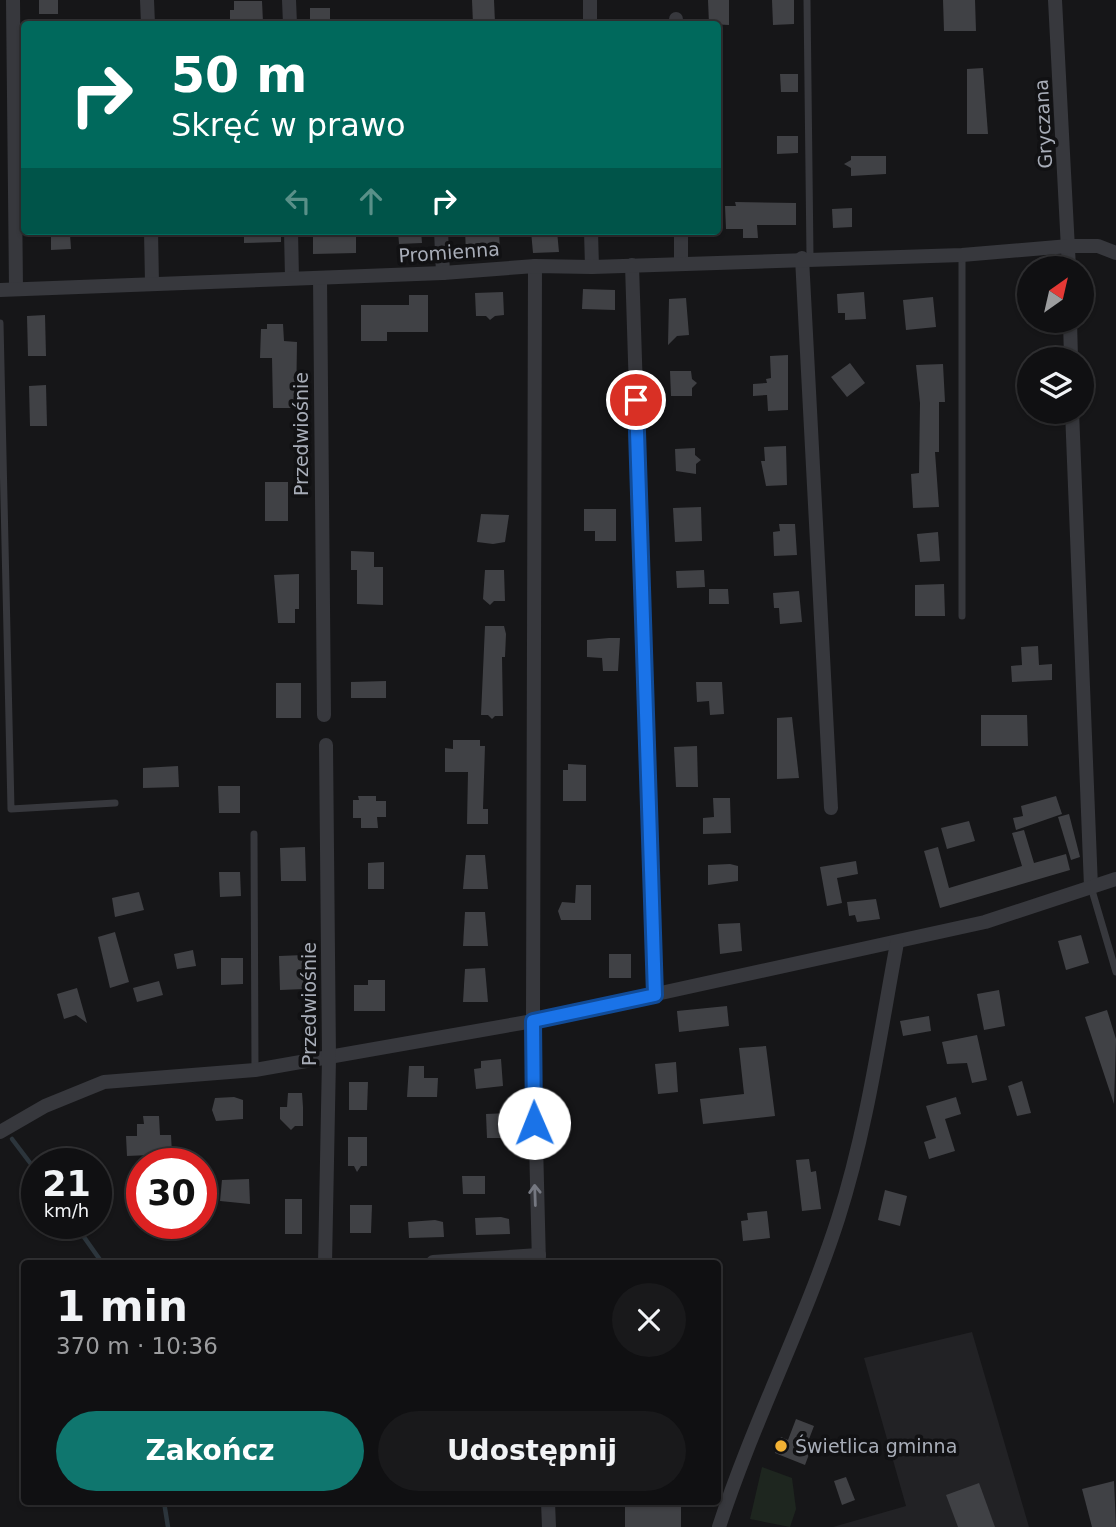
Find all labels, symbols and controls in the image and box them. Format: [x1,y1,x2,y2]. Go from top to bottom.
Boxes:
text: 50 m [171,47,307,104]
icon: right [56,49,147,140]
street label: Gryczana [1030,79,1056,169]
text: Skręć w prawo [171,106,406,144]
icon: left [279,182,317,220]
icon: ahead [352,182,390,220]
icon: right [425,182,463,220]
street label: Promienna [398,237,500,267]
north arrow [1017,256,1094,332]
map controls [1017,256,1094,424]
button: layers [1017,347,1094,424]
pin [606,370,666,430]
street label: Przedwiośnie [290,372,312,496]
icon: arrive [617,381,655,419]
street label: Przedwiośnie [298,942,320,1066]
position arrow [497,1086,571,1160]
speed limit sign: 30 [126,1148,217,1239]
text: 21 [42,1164,91,1204]
one-way arrow [529,1184,542,1207]
text: km/h [44,1200,89,1221]
text: 1 min [56,1282,188,1331]
button: close [612,1283,686,1357]
text: 370 m · 10:36 [56,1333,218,1359]
button: Zakończ [56,1411,364,1491]
button: Udostępnij [378,1411,686,1491]
place label: Świetlica gminna [795,1434,957,1457]
marker: Świetlica gminna [773,1438,789,1454]

